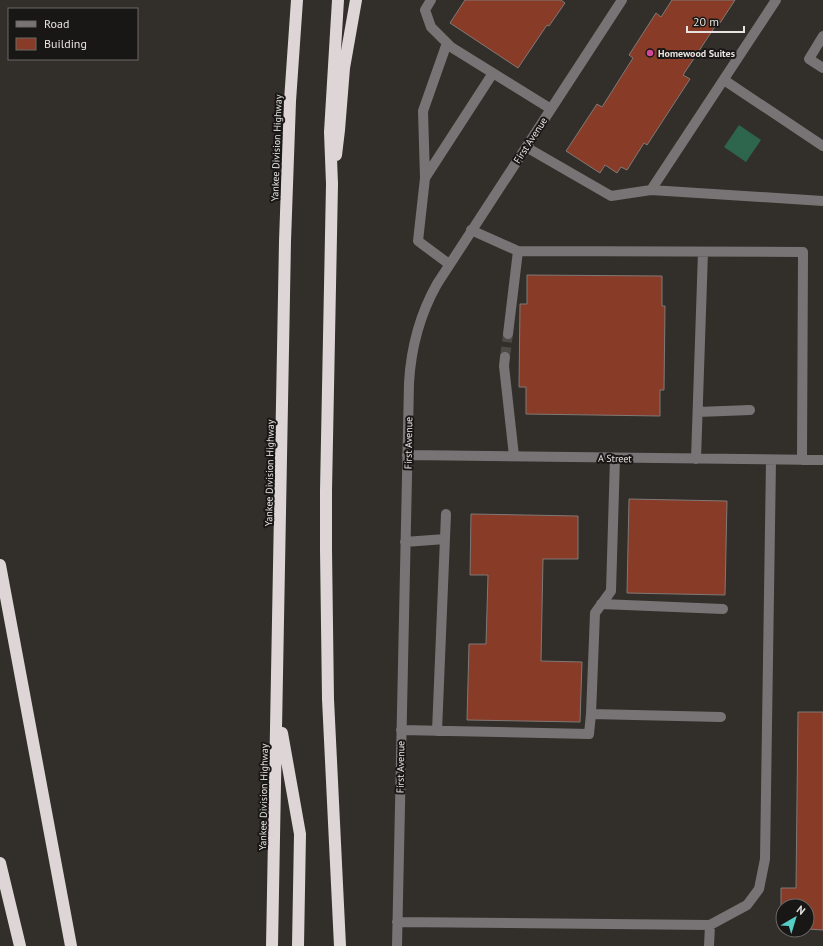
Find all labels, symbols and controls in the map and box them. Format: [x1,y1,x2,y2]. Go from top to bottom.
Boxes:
legend [8,8,138,60]
scale bar [687,8,744,34]
text: 20 m [693,14,719,29]
text: Road [44,16,69,31]
text: Building [44,36,87,51]
place label: Homewood Suites [658,47,735,60]
marker: Homewood Suites [645,48,655,58]
street label: Yankee Division Highway [268,94,285,202]
street label: First Avenue [511,115,550,166]
street label: First Avenue [402,417,415,469]
street label: Yankee Division Highway [262,419,277,527]
street label: A Street [598,452,633,465]
street label: First Avenue [394,741,407,793]
street label: Yankee Division Highway [256,743,271,851]
north arrow [775,898,815,938]
text: N [794,902,808,918]

